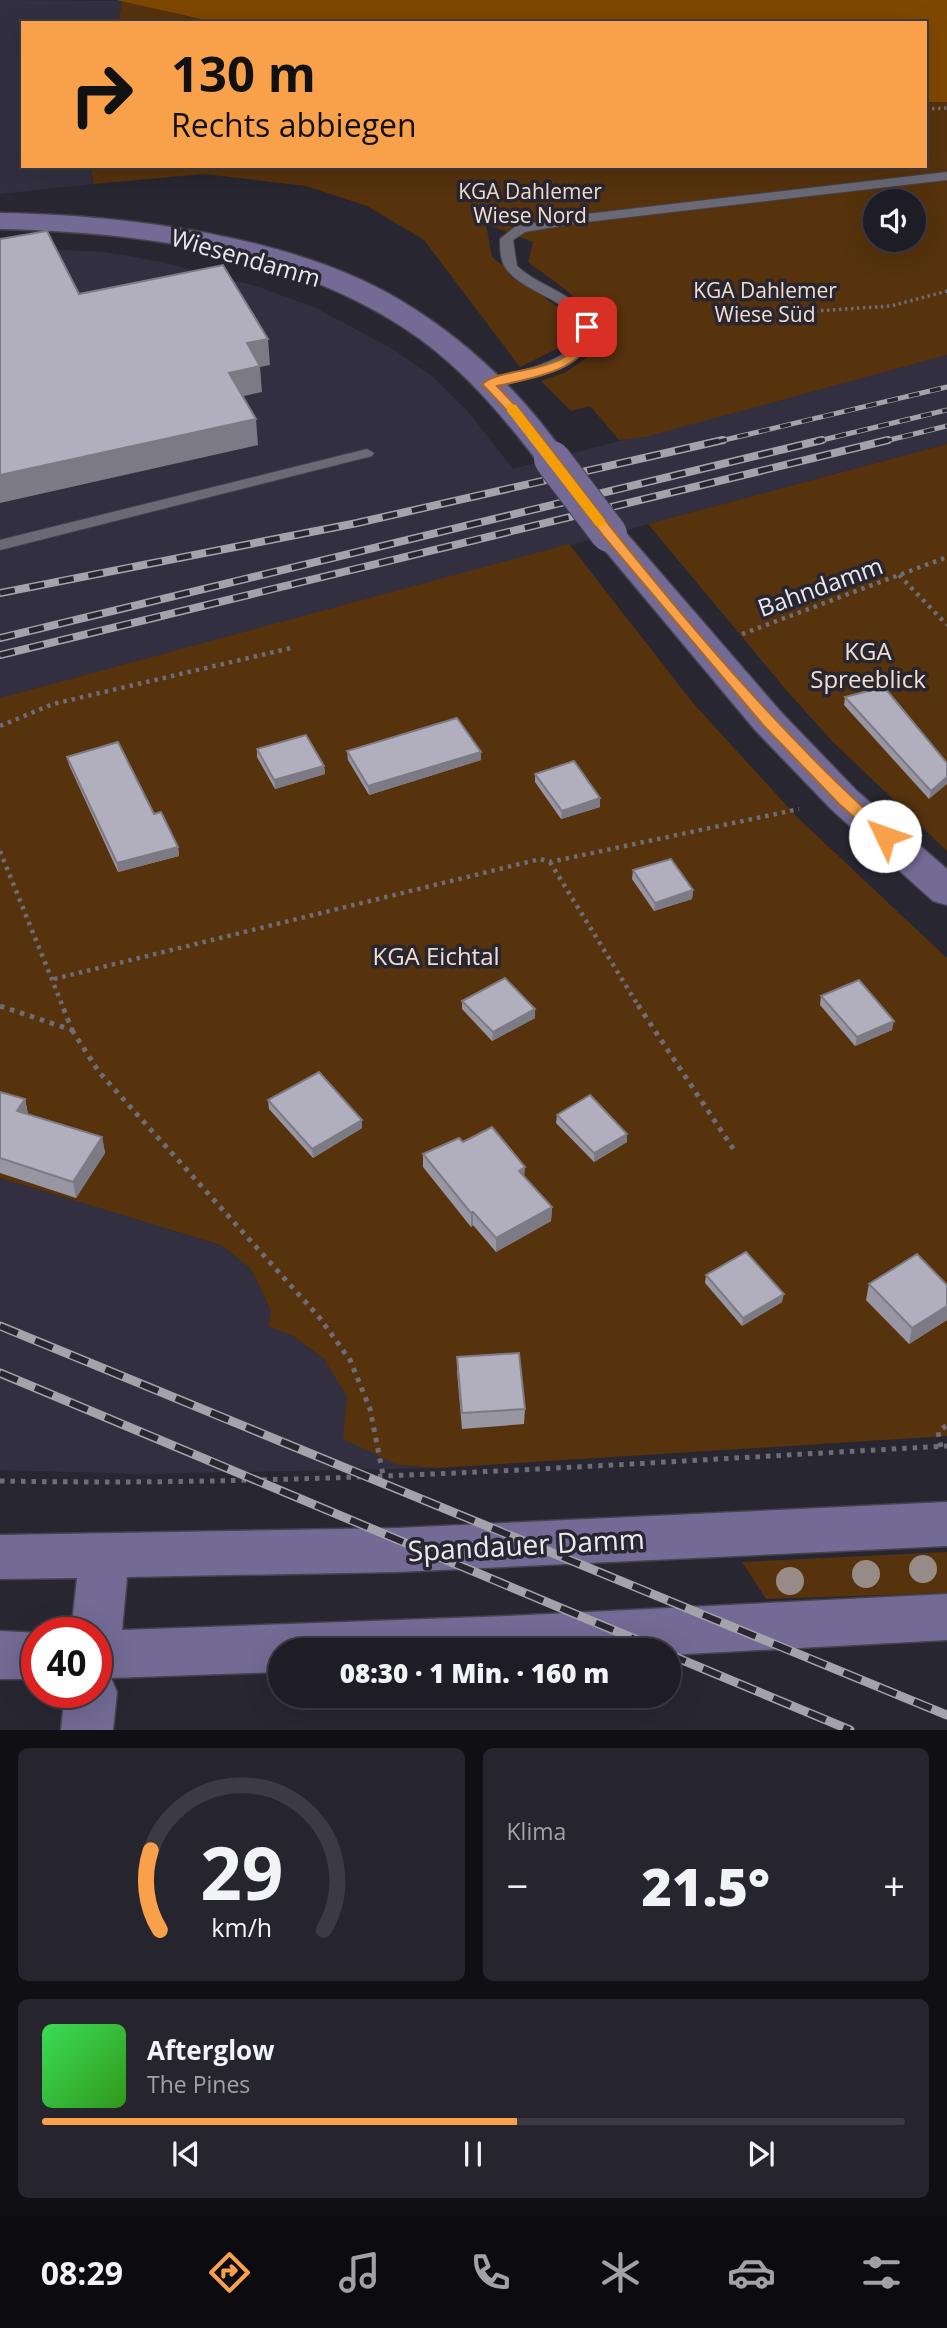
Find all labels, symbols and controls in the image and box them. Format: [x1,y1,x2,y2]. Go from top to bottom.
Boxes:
text: 130 m [171,40,316,106]
icon: right [56,49,147,140]
text: Rechts abbiegen [171,103,417,146]
park label: KGA Dahlemer Wiese Nord [458,177,602,229]
map controls [863,189,926,252]
button: sound [863,189,926,252]
street label: Wiesendamm [168,220,324,294]
park label: KGA Dahlemer Wiese Süd [693,276,837,328]
pin [557,297,617,357]
icon: arrive [568,308,606,346]
street label: Bahndamm [753,548,887,624]
park label: KGA Spreeblick [810,634,926,695]
position arrow [848,799,922,873]
park label: KGA Eichtal [372,939,500,972]
street label: Spandauer Damm [407,1519,645,1569]
speed limit sign: 40 [21,1617,112,1708]
text: 08:30 · 1 Min. · 160 m [340,1655,609,1691]
text: Klima [507,1815,566,1847]
text: 29 [200,1823,283,1922]
text: 21.5° [642,1850,770,1921]
text: − [507,1859,528,1911]
text: + [883,1859,905,1911]
text: km/h [211,1910,272,1944]
text: Afterglow [147,2032,274,2068]
text: The Pines [147,2068,250,2100]
icon: previous [167,2135,205,2173]
icon: pause [454,2135,492,2173]
icon: next [742,2135,780,2173]
icon: directions [205,2248,254,2297]
icon: music [335,2248,384,2297]
icon: phone [466,2248,515,2297]
icon: climate [596,2248,645,2297]
icon: car [727,2248,776,2297]
icon: filters [857,2248,906,2297]
text: 08:29 [41,2251,123,2294]

